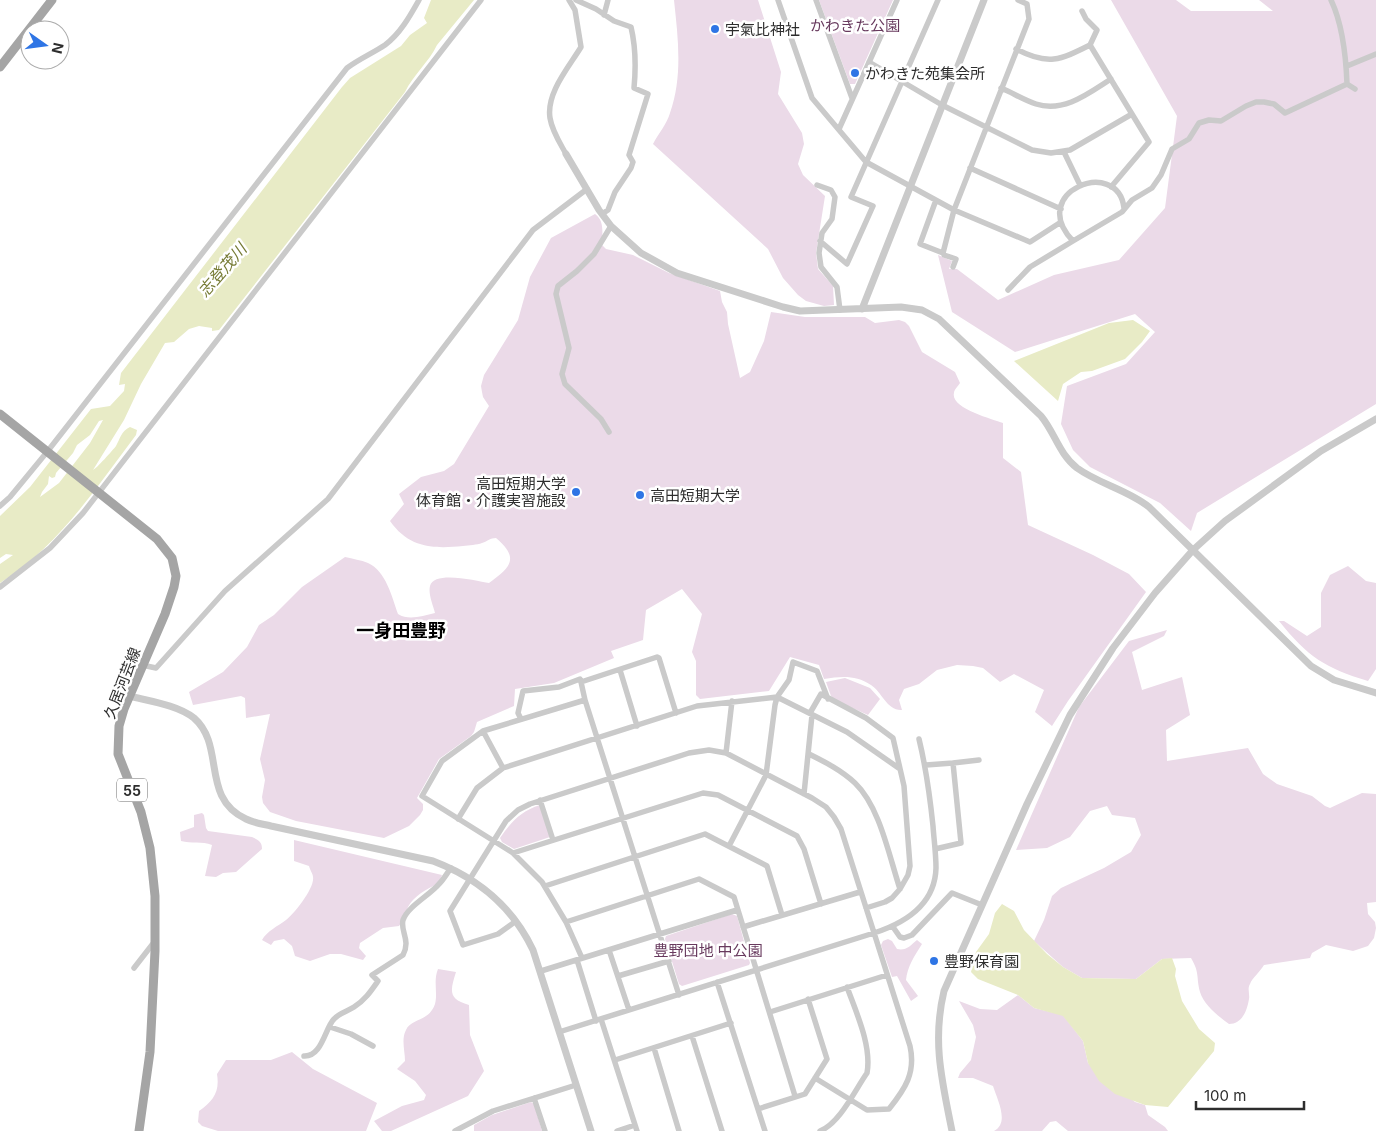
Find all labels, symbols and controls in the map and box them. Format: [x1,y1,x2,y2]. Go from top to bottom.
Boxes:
park label: かわきた公園 [810,16,900,35]
north arrow [20,20,70,70]
place label: 宇氣比神社 [725,20,800,39]
marker: 宇氣比神社 [709,23,721,35]
text: N [49,41,68,55]
place label: かわきた苑集会所 [865,64,985,83]
marker: かわきた苑集会所 [849,67,861,79]
water label: 志登茂川 [193,238,252,301]
place label: 高田短期大学 体育館・介護実習施設 [416,474,566,510]
marker: 高田短期大学 体育館・介護実習施設 [570,486,582,498]
place label: 高田短期大学 [650,486,740,505]
marker: 高田短期大学 [634,489,646,501]
district label: 一身田豊野 [356,620,446,641]
street label: 久居河芸線 [100,645,144,721]
road number: 55 [117,778,147,802]
park label: 豊野団地 中公園 [653,941,763,960]
place label: 豊野保育園 [944,952,1019,971]
marker: 豊野保育園 [928,955,940,967]
scale bar [1196,1078,1304,1110]
text: 100 m [1204,1086,1246,1105]

